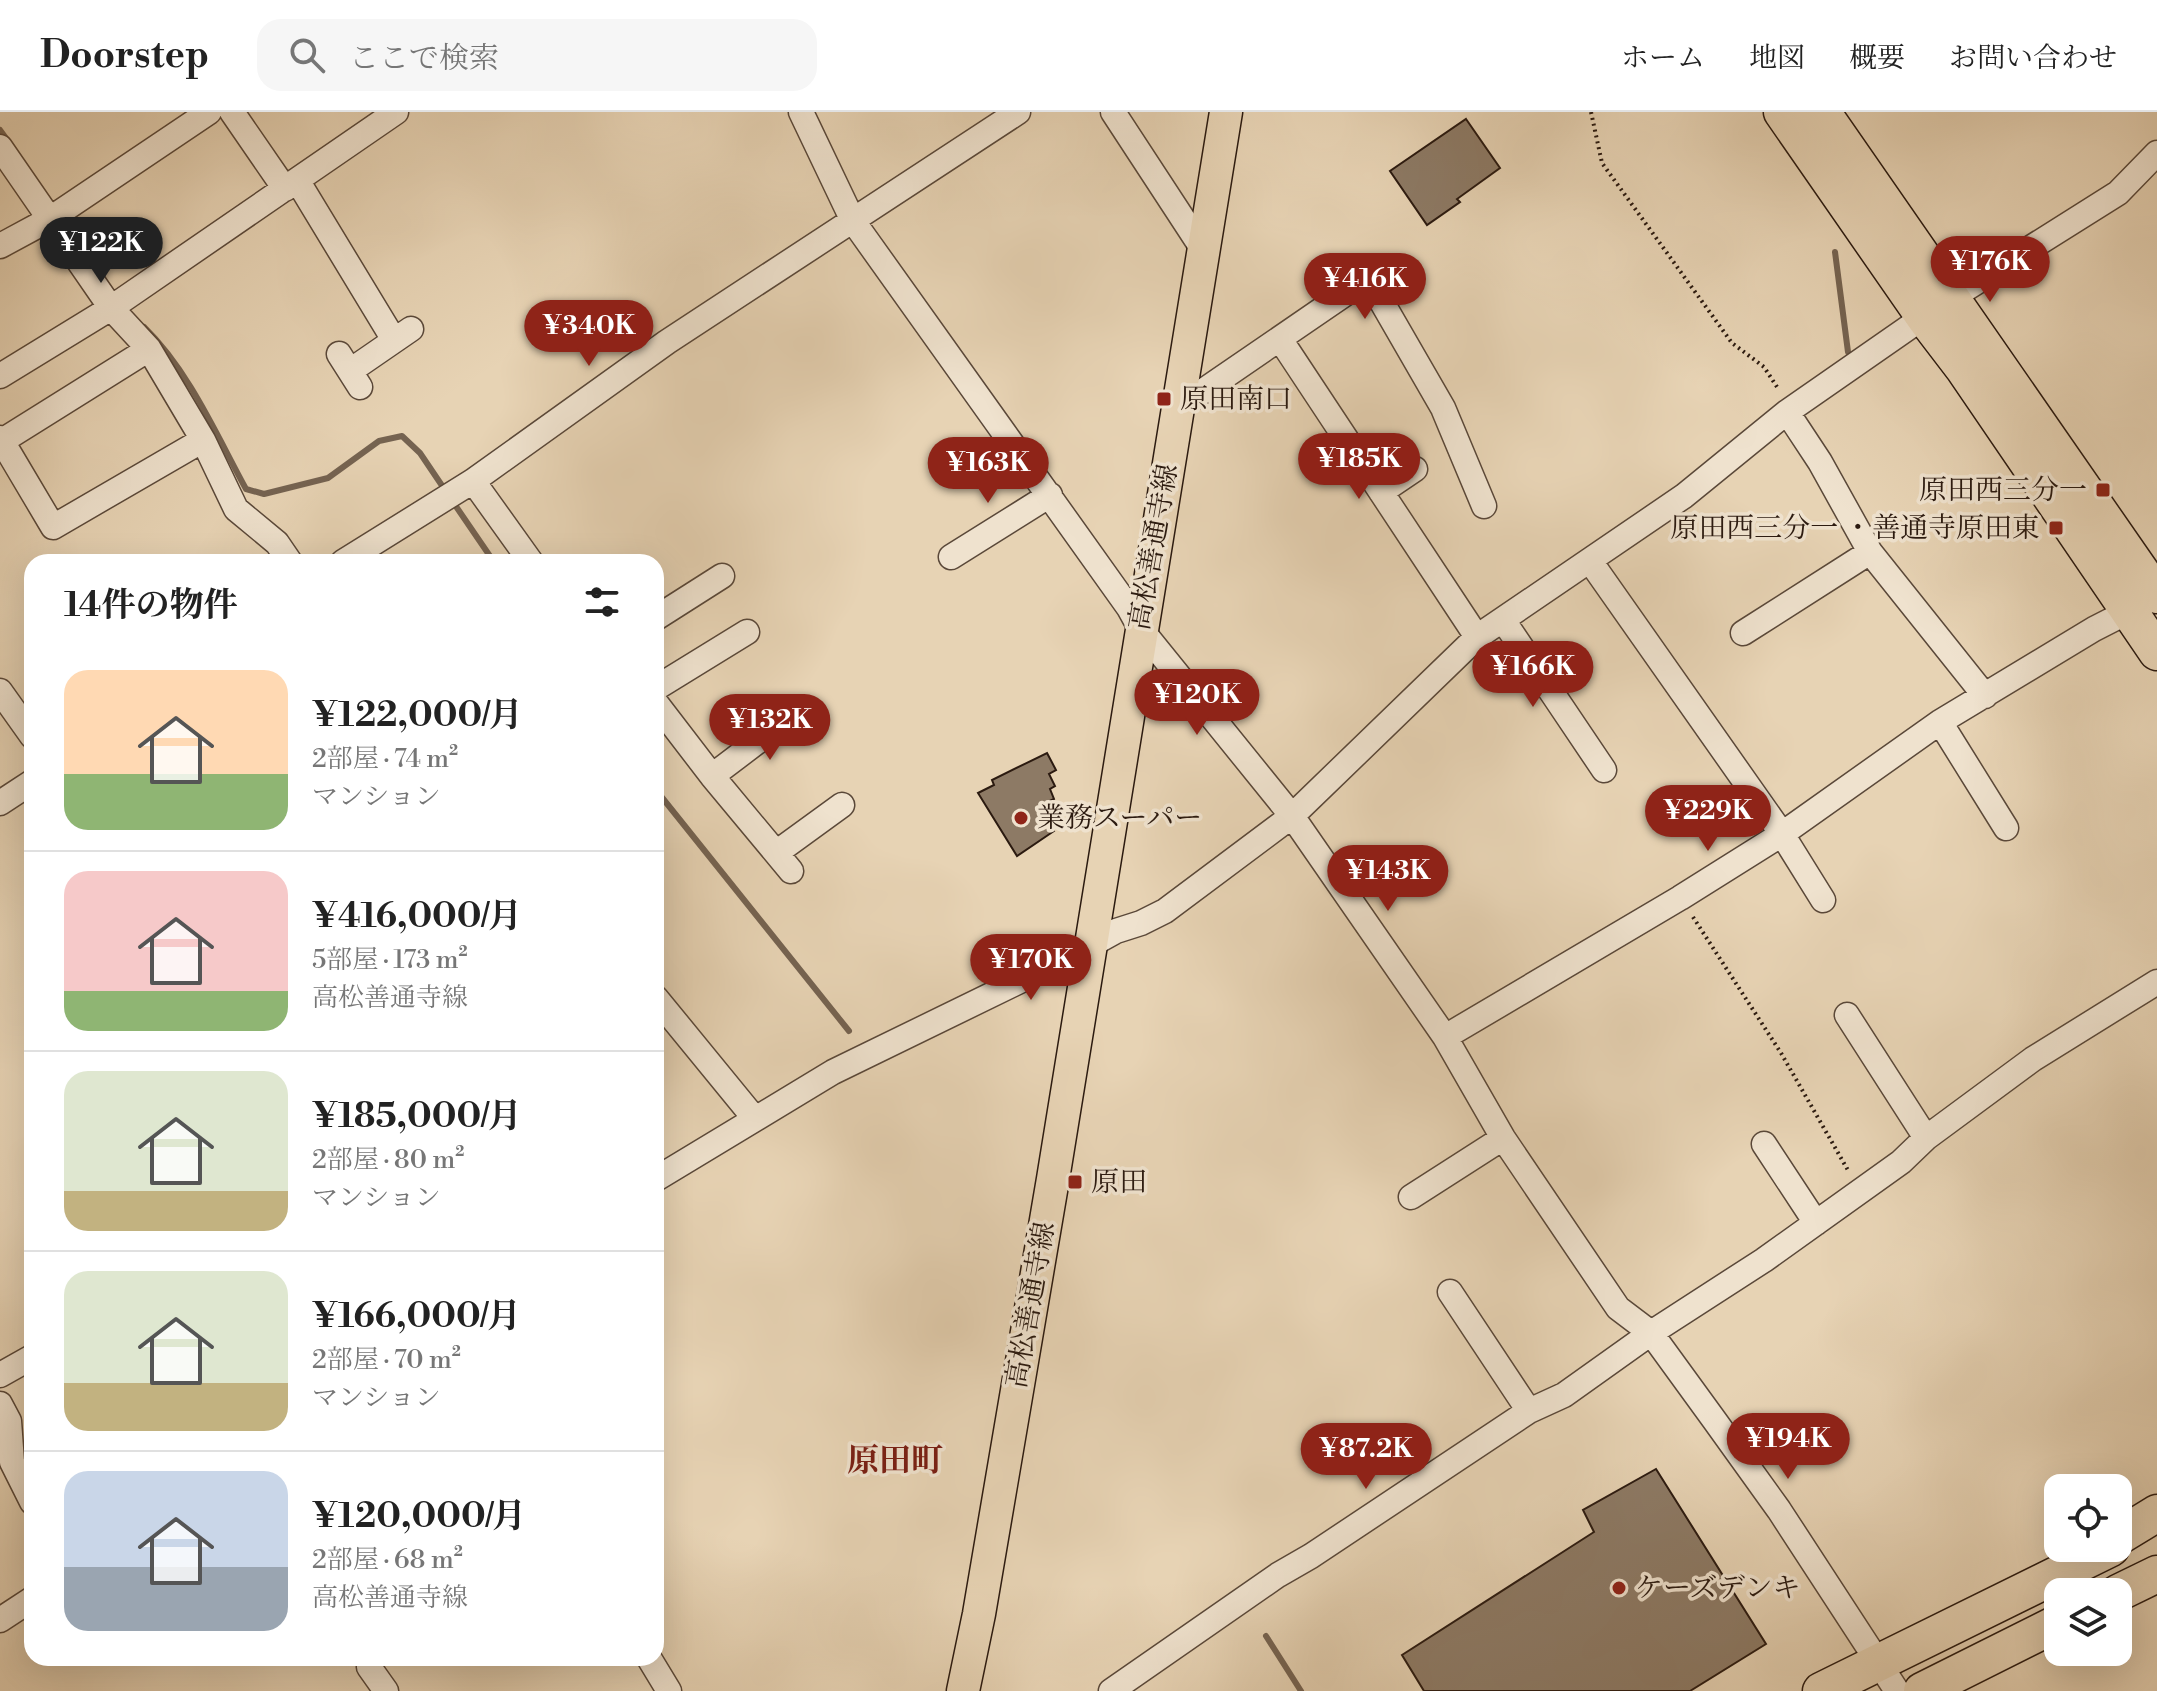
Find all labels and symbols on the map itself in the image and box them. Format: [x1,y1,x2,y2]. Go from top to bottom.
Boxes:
pin: ¥122K [45,217,157,285]
pin: ¥176K [1934,236,2046,304]
pin: ¥416K [1309,253,1421,321]
pin: ¥340K [533,300,645,368]
place label: 原田南口 [1180,382,1292,417]
marker: 原田南口 [1155,390,1173,408]
pin: ¥185K [1303,433,1415,501]
pin: ¥163K [932,437,1044,505]
street label: 高松善通寺線 [1122,461,1186,633]
place label: 原田西三分一 [1919,473,2087,508]
marker: 原田西三分一 [2094,481,2112,499]
place label: 原田西三分一 ・善通寺原田東 [1670,511,2040,546]
marker: 原田西三分一 ・善通寺原田東 [2047,519,2065,537]
pin: ¥166K [1477,641,1589,709]
pin: ¥120K [1141,669,1253,737]
pin: ¥132K [714,694,826,762]
pin: ¥229K [1652,785,1764,853]
place label: 業務スーパー [1037,801,1202,836]
marker: 業務スーパー [1012,809,1030,827]
pin: ¥143K [1332,845,1444,913]
pin: ¥170K [975,934,1087,1002]
place label: 原田 [1091,1165,1147,1200]
marker: 原田 [1066,1173,1084,1191]
street label: 高松善通寺線 [999,1219,1063,1391]
pin: ¥194K [1732,1413,1844,1481]
pin: ¥87.2K [1301,1423,1431,1491]
district label: 原田町 [847,1441,943,1481]
place label: ケーズデンキ [1635,1571,1800,1606]
marker: ケーズデンキ [1610,1579,1628,1597]

